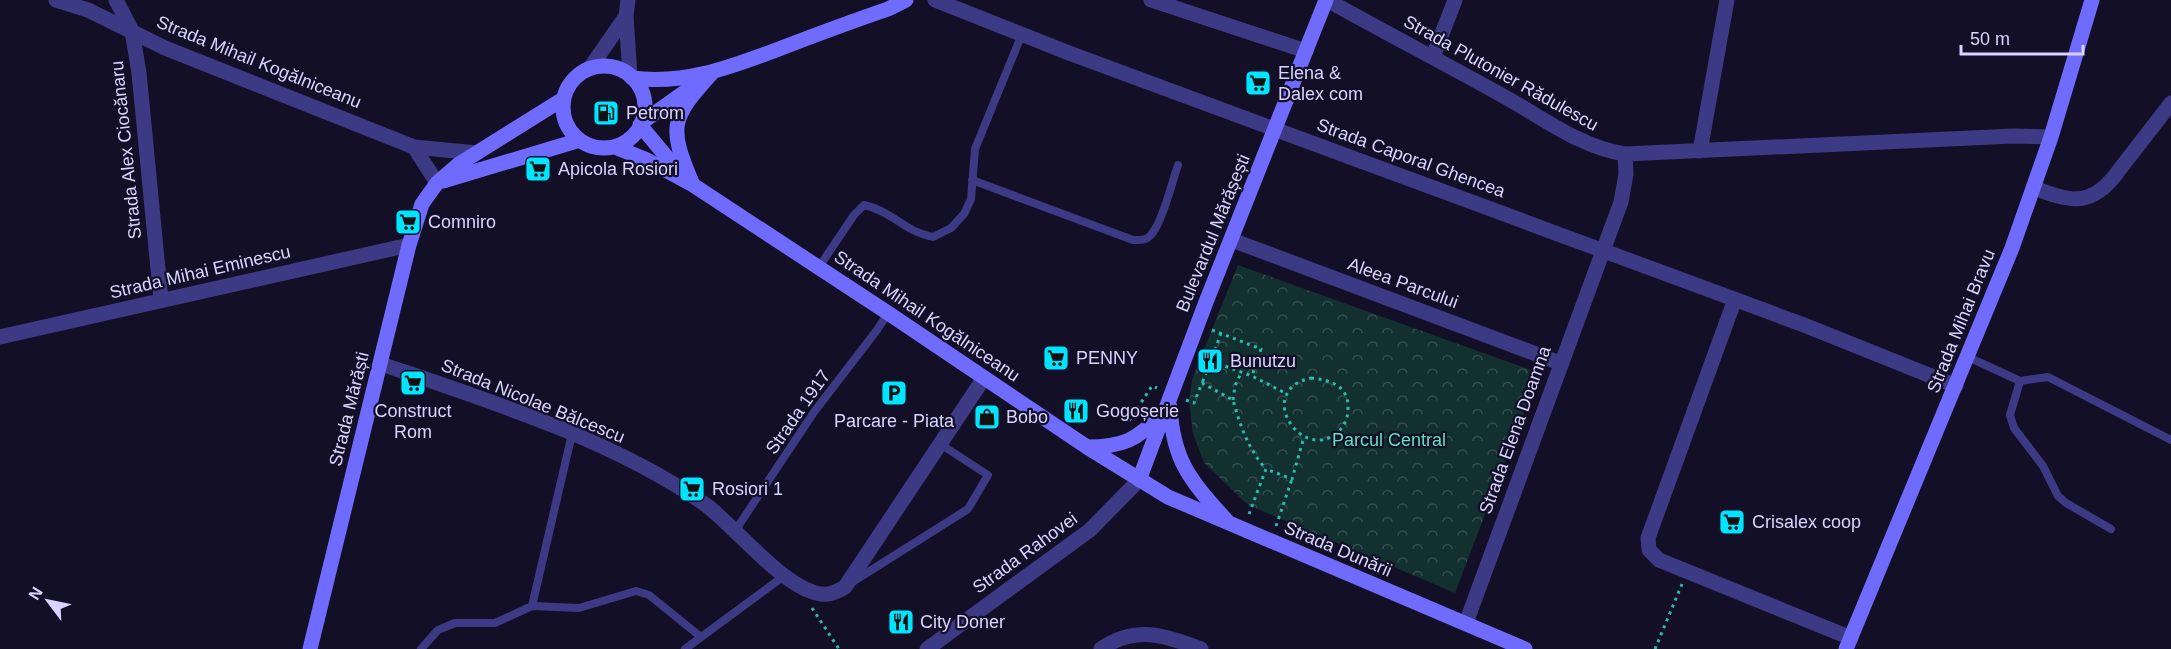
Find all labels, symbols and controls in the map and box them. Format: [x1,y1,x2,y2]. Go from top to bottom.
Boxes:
street label: Strada Plutonier Rădulescu [1400,11,1602,135]
street label: Strada Mihail Kogălniceanu [154,12,364,112]
scale bar [1961,18,2082,56]
text: 50 m [1970,29,2010,49]
street label: Strada Alex Ciocănaru [107,60,145,240]
place label: Elena & Dalex com [1278,63,1363,104]
supermarket icon: Elena & Dalex com [1243,68,1273,98]
fuel station icon: Petrom [591,98,621,128]
place label: Petrom [626,103,684,123]
street label: Strada Caporal Ghencea [1314,115,1509,202]
street label: Bulevardul Mărășești [1172,151,1254,315]
supermarket icon: Apicola Rosiori [523,154,553,184]
place label: Apicola Rosiori [558,159,678,179]
supermarket icon: Comniro [393,207,423,237]
place label: Comniro [428,212,496,232]
street label: Strada Mihai Eminescu [108,241,292,303]
street label: Strada Mihail Kogălniceanu [831,246,1023,386]
street label: Strada Mihai Bravu [1923,246,1999,396]
street label: Aleea Parcului [1345,254,1461,312]
street label: Strada Elena Doamna [1475,342,1555,517]
supermarket icon: PENNY [1041,343,1071,373]
restaurant icon: Bunutzu [1195,346,1225,376]
place label: PENNY [1076,348,1138,368]
street label: Strada Mărăști [325,350,373,468]
place label: Bunutzu [1230,351,1296,371]
street label: Strada Nicolae Bălcescu [438,355,628,447]
street label: Strada 1917 [762,366,834,458]
supermarket icon: Construct Rom [398,368,428,398]
parking icon: Parcare - Piata [879,378,909,408]
restaurant icon: Gogoșerie [1061,396,1091,426]
place label: Construct Rom [374,401,452,442]
place label: Gogoșerie [1096,401,1179,421]
shop icon: Bobo [972,402,1002,432]
place label: Bobo [1006,407,1048,427]
place label: Parcare - Piata [834,411,955,431]
park label: Parcul Central [1332,430,1446,450]
supermarket icon: Rosiori 1 [677,474,707,504]
place label: Rosiori 1 [712,479,783,499]
supermarket icon: Crisalex coop [1717,507,1747,537]
street label: Strada Rahovei [969,508,1081,598]
place label: Crisalex coop [1752,512,1861,532]
street label: Strada Dunării [1281,517,1395,581]
north arrow [18,571,78,631]
text: N [25,584,46,603]
restaurant icon: City Doner [886,607,916,637]
place label: City Doner [920,612,1005,632]

